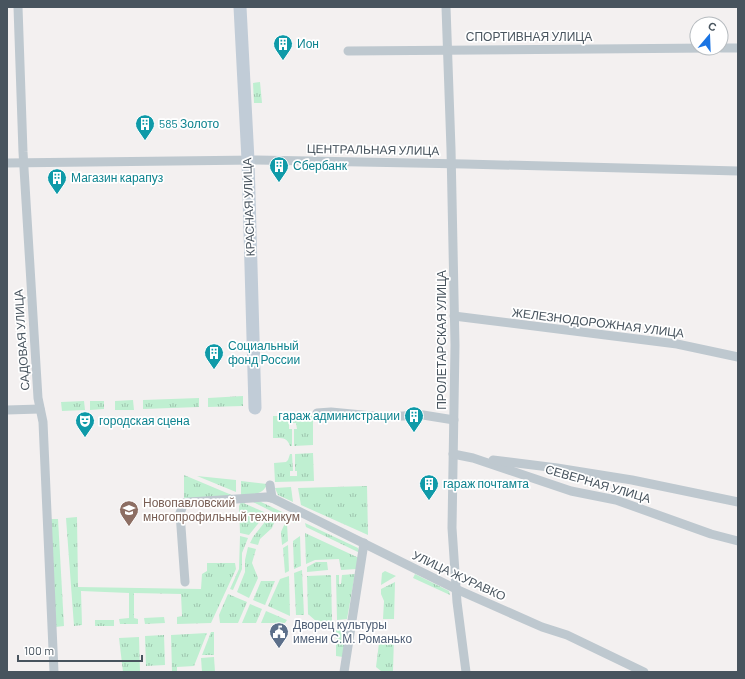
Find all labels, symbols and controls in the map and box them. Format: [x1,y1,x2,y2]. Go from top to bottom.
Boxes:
north arrow [689,16,729,56]
text: С [707,19,718,34]
street label: СПОРТИВНАЯ УЛИЦА [466,29,592,44]
building icon: Ион [272,33,294,61]
place label: Ион [297,36,319,50]
building icon: 585 Золото [134,113,156,141]
place label: 585 Золото [159,116,220,130]
street label: ЦЕНТРАЛЬНАЯ УЛИЦА [307,141,439,158]
building icon: Сбербанк [268,155,290,183]
street label: КРАСНАЯ УЛИЦА [239,157,258,257]
place label: Сбербанк [293,158,348,173]
building icon: Магазин карапуз [46,167,68,195]
place label: Магазин карапуз [71,170,164,185]
street label: ПРОЛЕТАРСКАЯ УЛИЦА [434,270,449,410]
street label: САДОВАЯ УЛИЦА [10,289,33,391]
street label: ЖЕЛЕЗНОДОРОЖНАЯ УЛИЦА [511,304,685,341]
place label: Социальный фонд России [228,338,300,367]
building icon: Социальный фонд России [203,342,225,370]
building icon: гараж администрации [403,405,425,433]
place label: гараж администрации [278,408,400,423]
theatre icon: городская сцена [74,410,96,438]
place label: городская сцена [99,413,190,428]
street label: СЕВЕРНАЯ УЛИЦА [544,461,653,506]
building icon: гараж почтамта [418,473,440,501]
place label: гараж почтамта [443,476,529,491]
place label: Новопавловский многопрофильный техникум [143,495,300,524]
school or university icon: Новопавловский многопрофильный техникум [118,499,140,527]
street label: УЛИЦА ЖУРАВКО [410,547,508,604]
place label: Дворец культуры имени С.М. Романько [293,617,412,645]
public building icon: Дворец культуры имени С.М. Романько [268,621,290,649]
scale bar [18,637,142,663]
text: 100 m [24,643,54,657]

